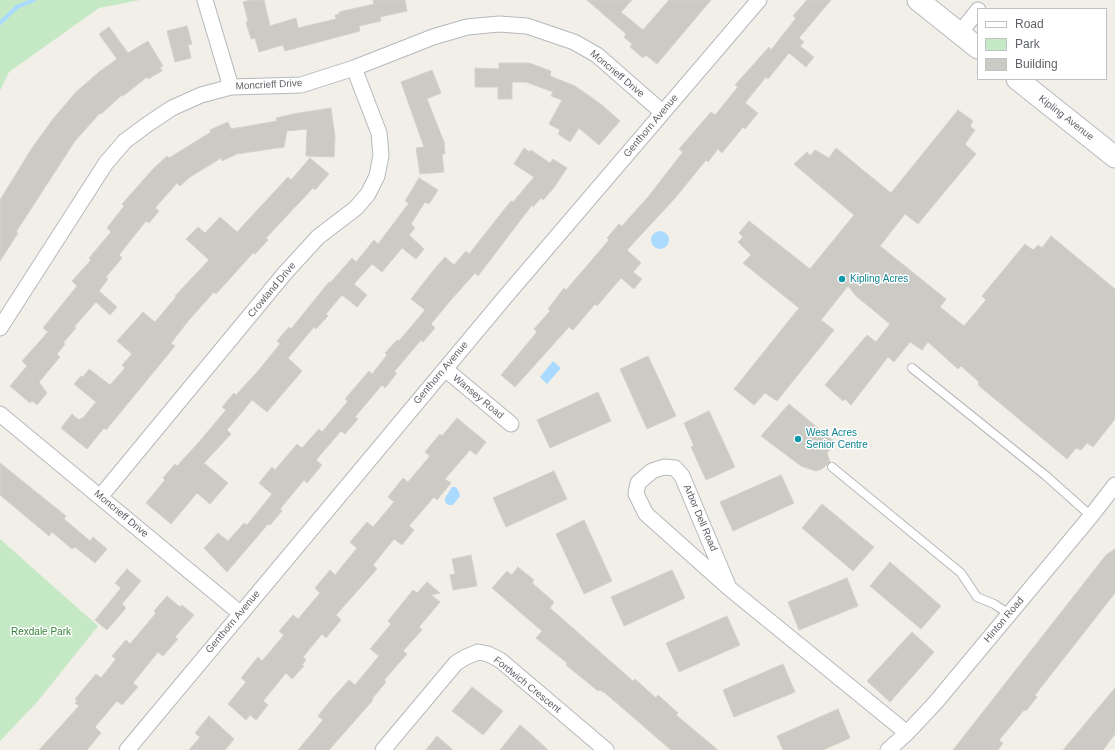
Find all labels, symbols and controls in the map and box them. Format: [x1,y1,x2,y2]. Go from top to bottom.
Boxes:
legend [977,8,1107,80]
text: Road [1015,17,1044,31]
text: Park [1015,37,1040,51]
street label: Moncrieff Drive [587,48,647,100]
text: Building [1015,57,1058,71]
street label: Moncrieff Drive [235,77,303,93]
street label: Genthorn Avenue [621,92,681,160]
street label: Kipling Avenue [1036,93,1096,143]
street label: Crowland Drive [245,260,299,320]
place label: Kipling Acres [850,273,908,285]
marker: Kipling Acres [837,274,847,284]
street label: Genthorn Avenue [411,339,471,407]
street label: Wansey Road [450,372,506,422]
place label: West Acres Senior Centre [806,427,868,450]
marker: West Acres Senior Centre [793,434,803,444]
street label: Arbor Dell Road [681,483,719,553]
street label: Moncrieff Drive [91,488,151,540]
street label: Genthorn Avenue [203,588,263,656]
street label: Hinton Road [982,595,1026,645]
park label: Rexdale Park [11,626,71,638]
street label: Fordwich Crescent [491,654,563,716]

